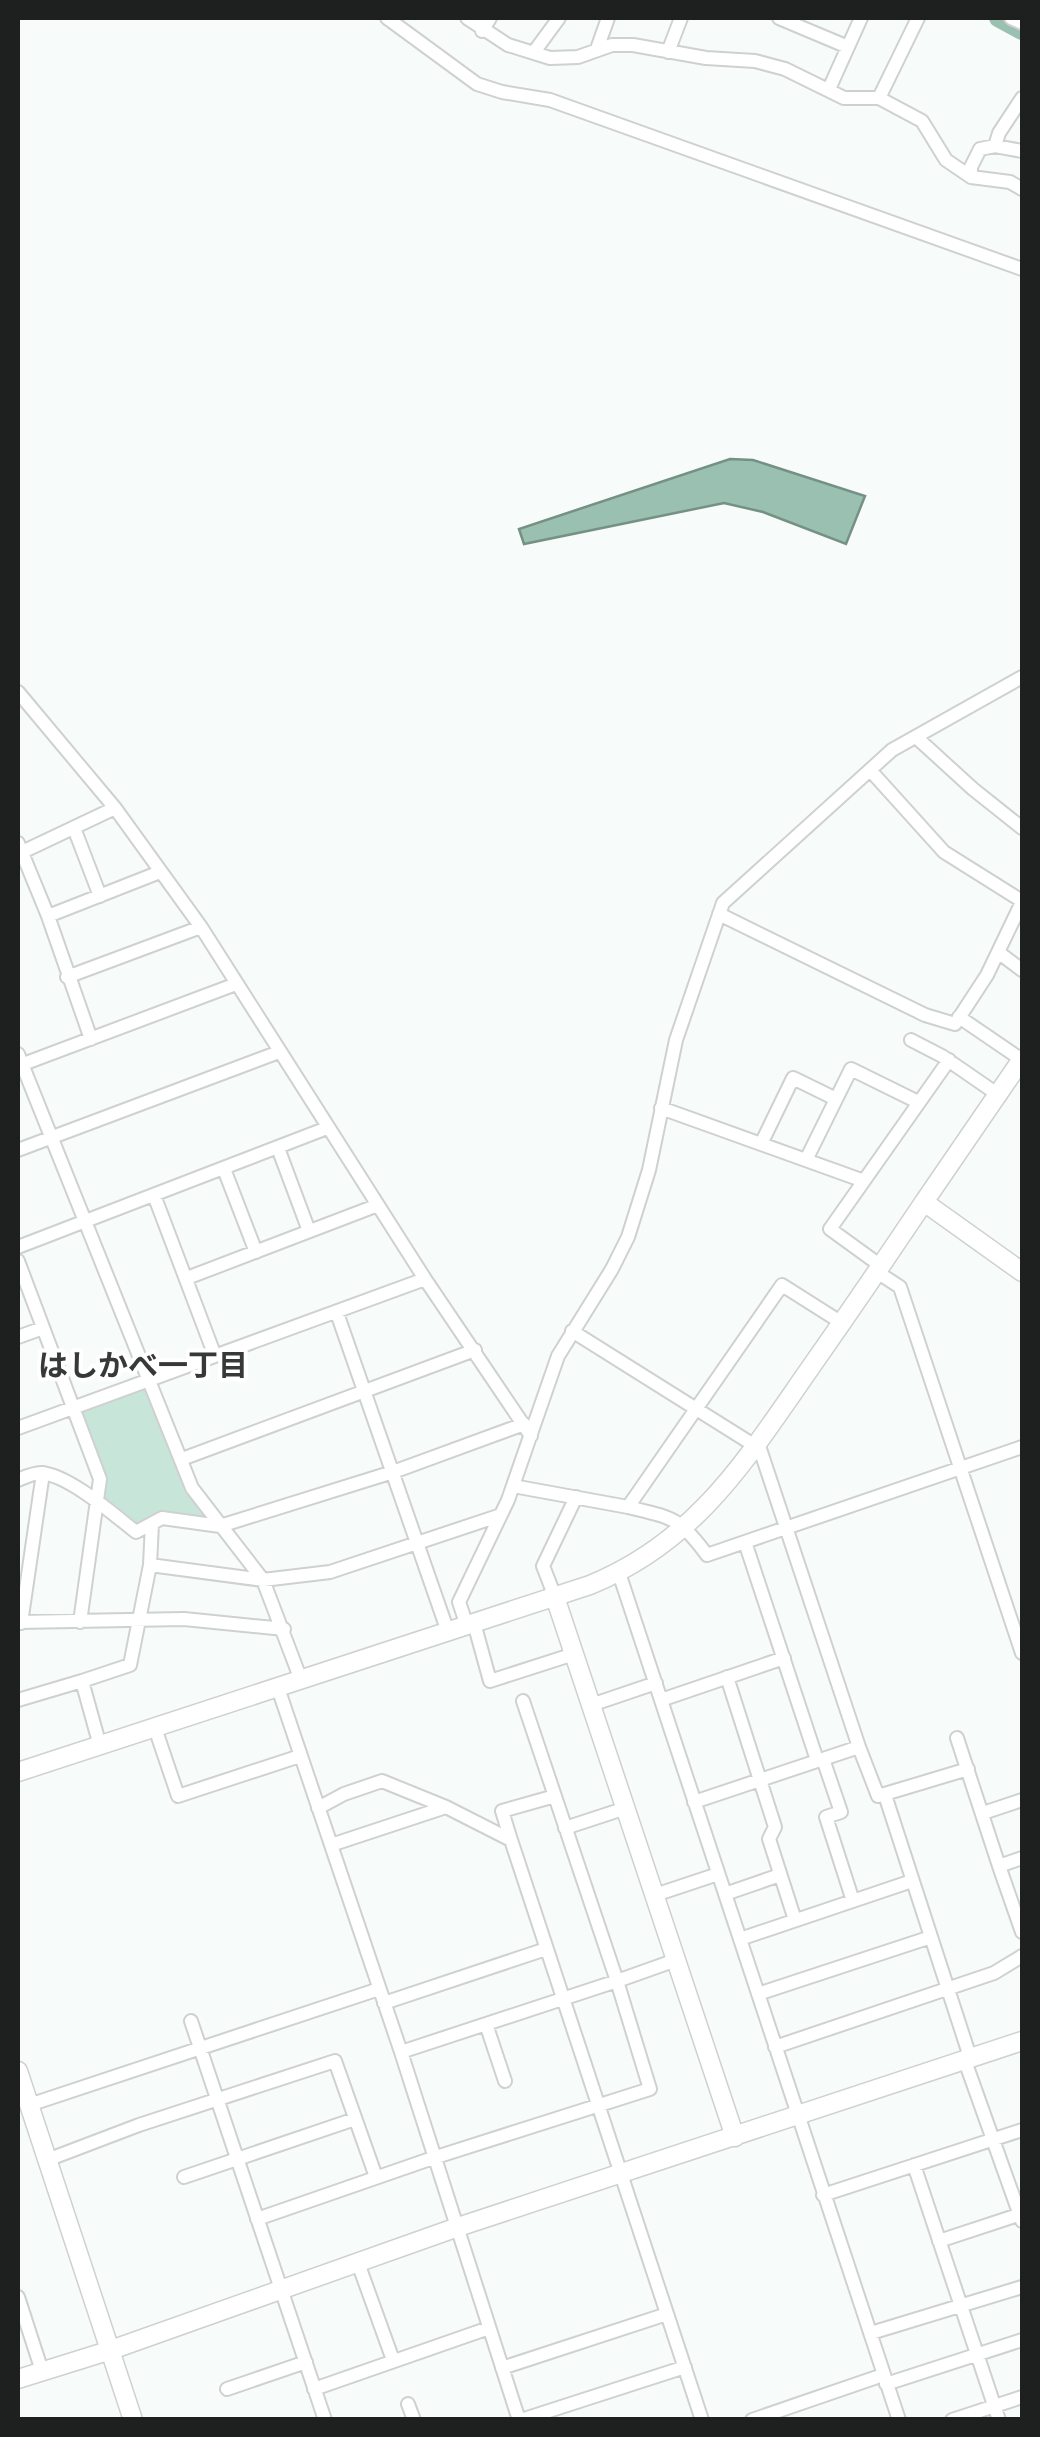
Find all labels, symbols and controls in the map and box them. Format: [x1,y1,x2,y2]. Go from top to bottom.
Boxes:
district label: はしかべ一丁目 [38,1346,248,1382]

